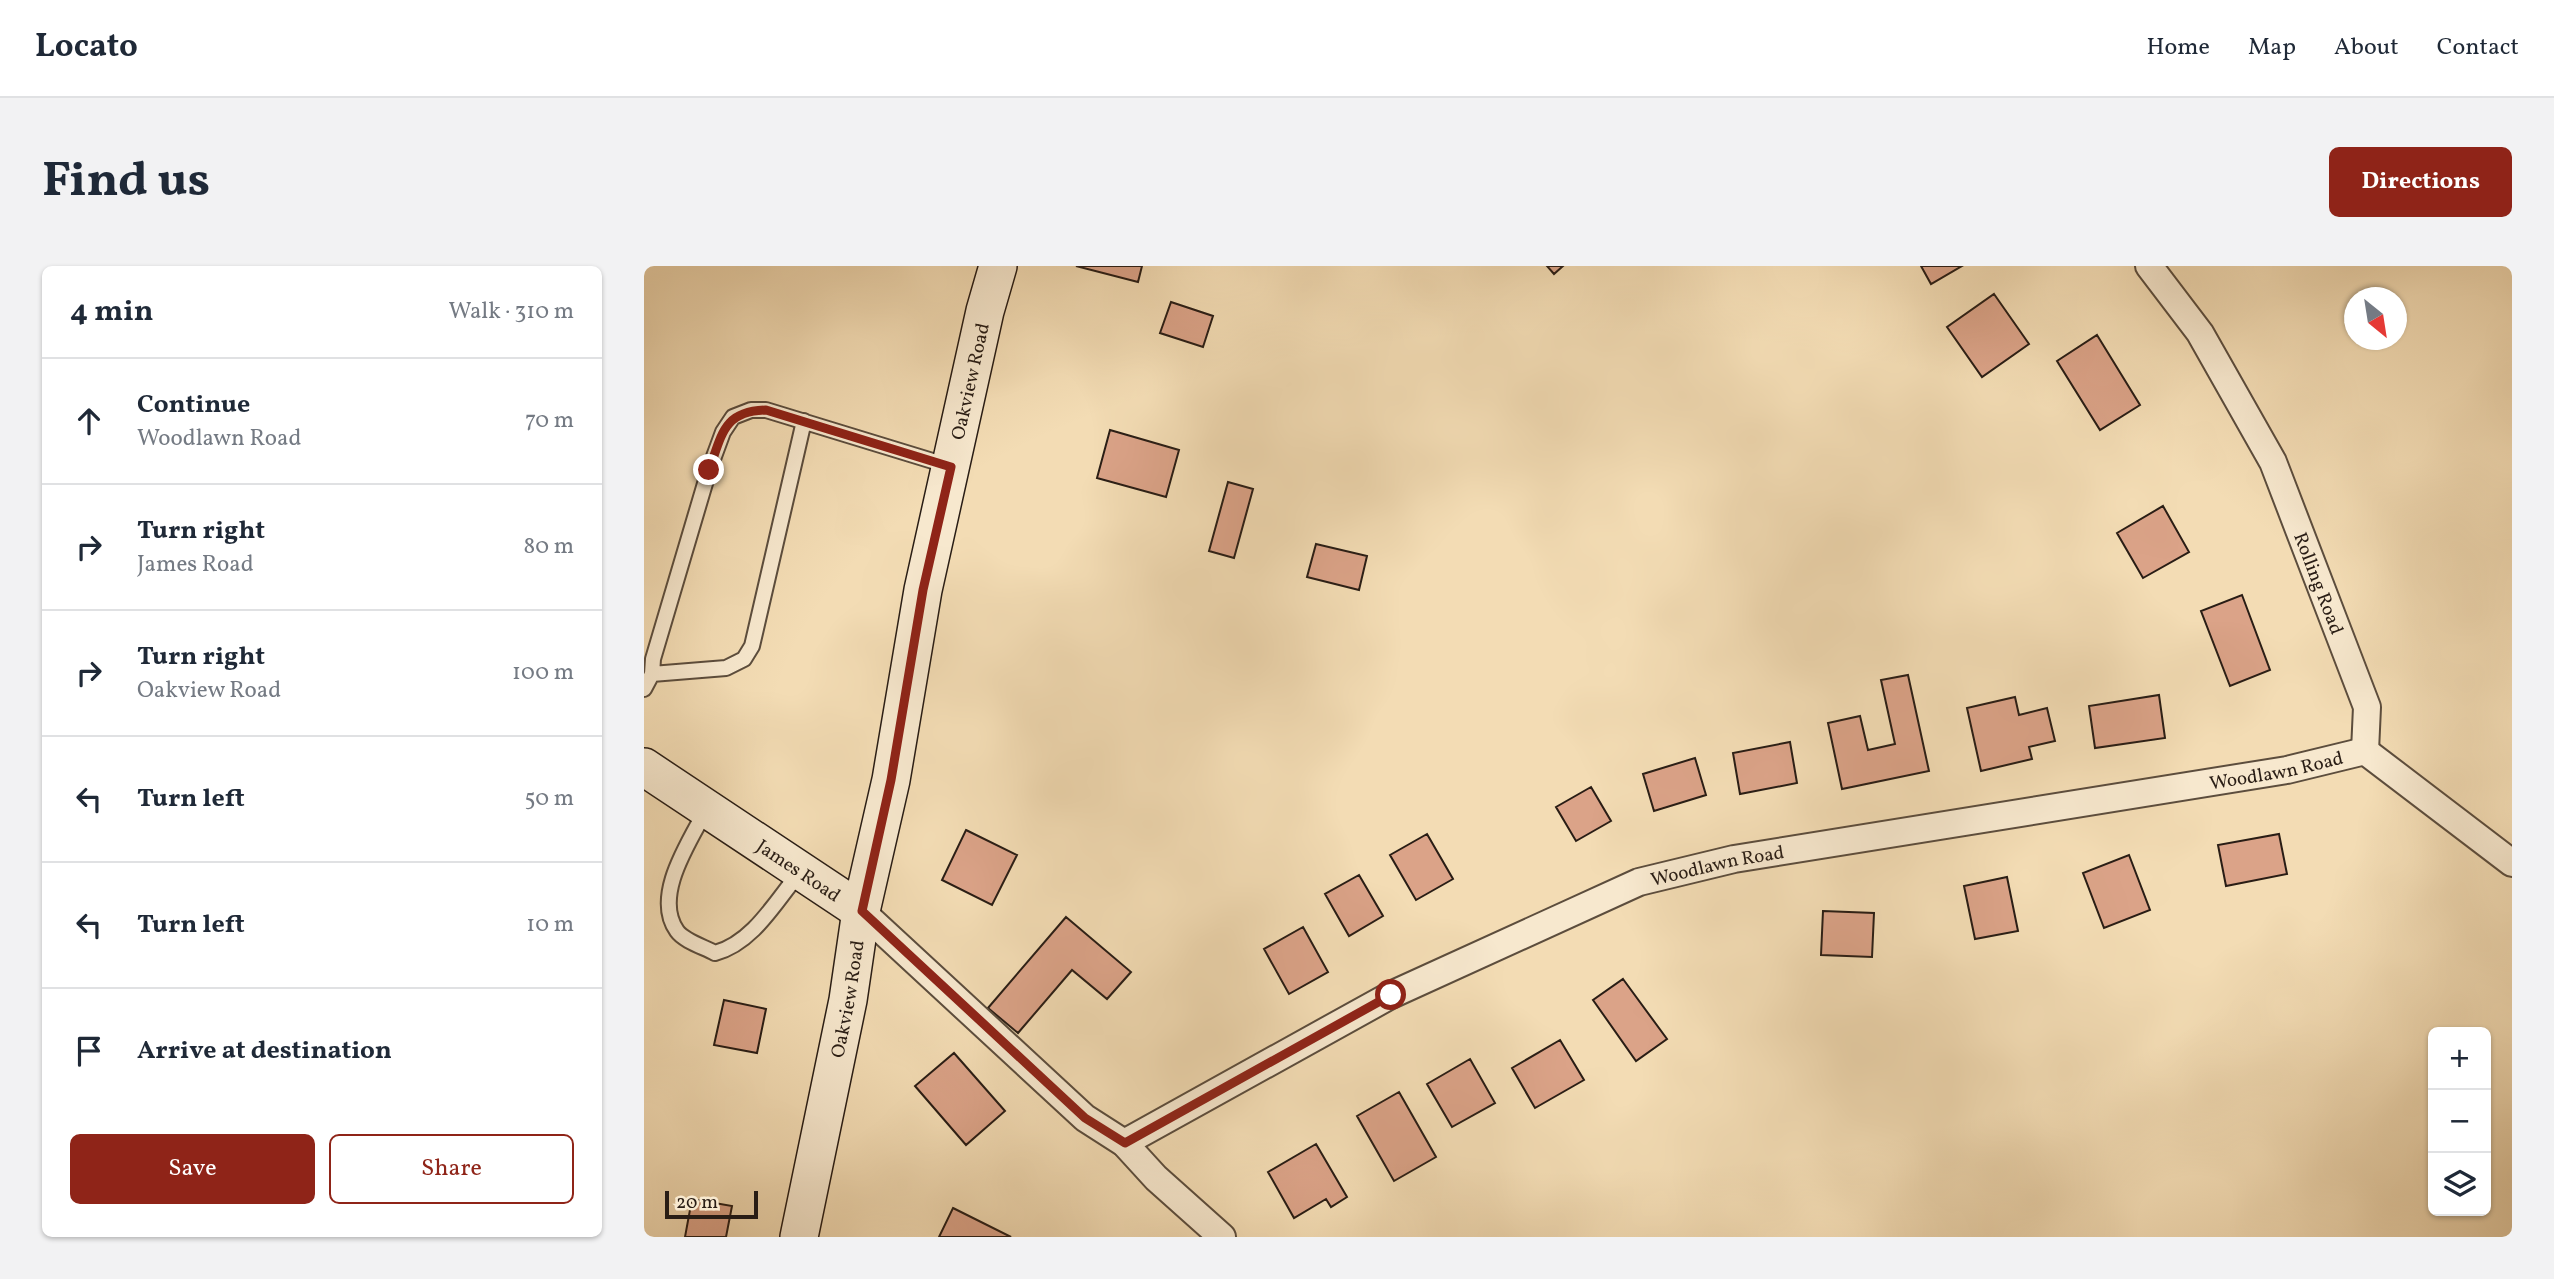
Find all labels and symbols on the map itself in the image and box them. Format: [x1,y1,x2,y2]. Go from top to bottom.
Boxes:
north arrow [2344,287,2407,350]
street label: Oakview Road [946,321,997,443]
route end [693,454,724,485]
street label: Rolling Road [2286,529,2349,639]
street label: Woodlawn Road [2208,746,2346,797]
street label: James Road [751,834,845,909]
street label: Woodlawn Road [1648,840,1786,894]
street label: Oakview Road [825,938,872,1060]
route start [1375,979,1406,1010]
scale bar [665,1188,758,1220]

